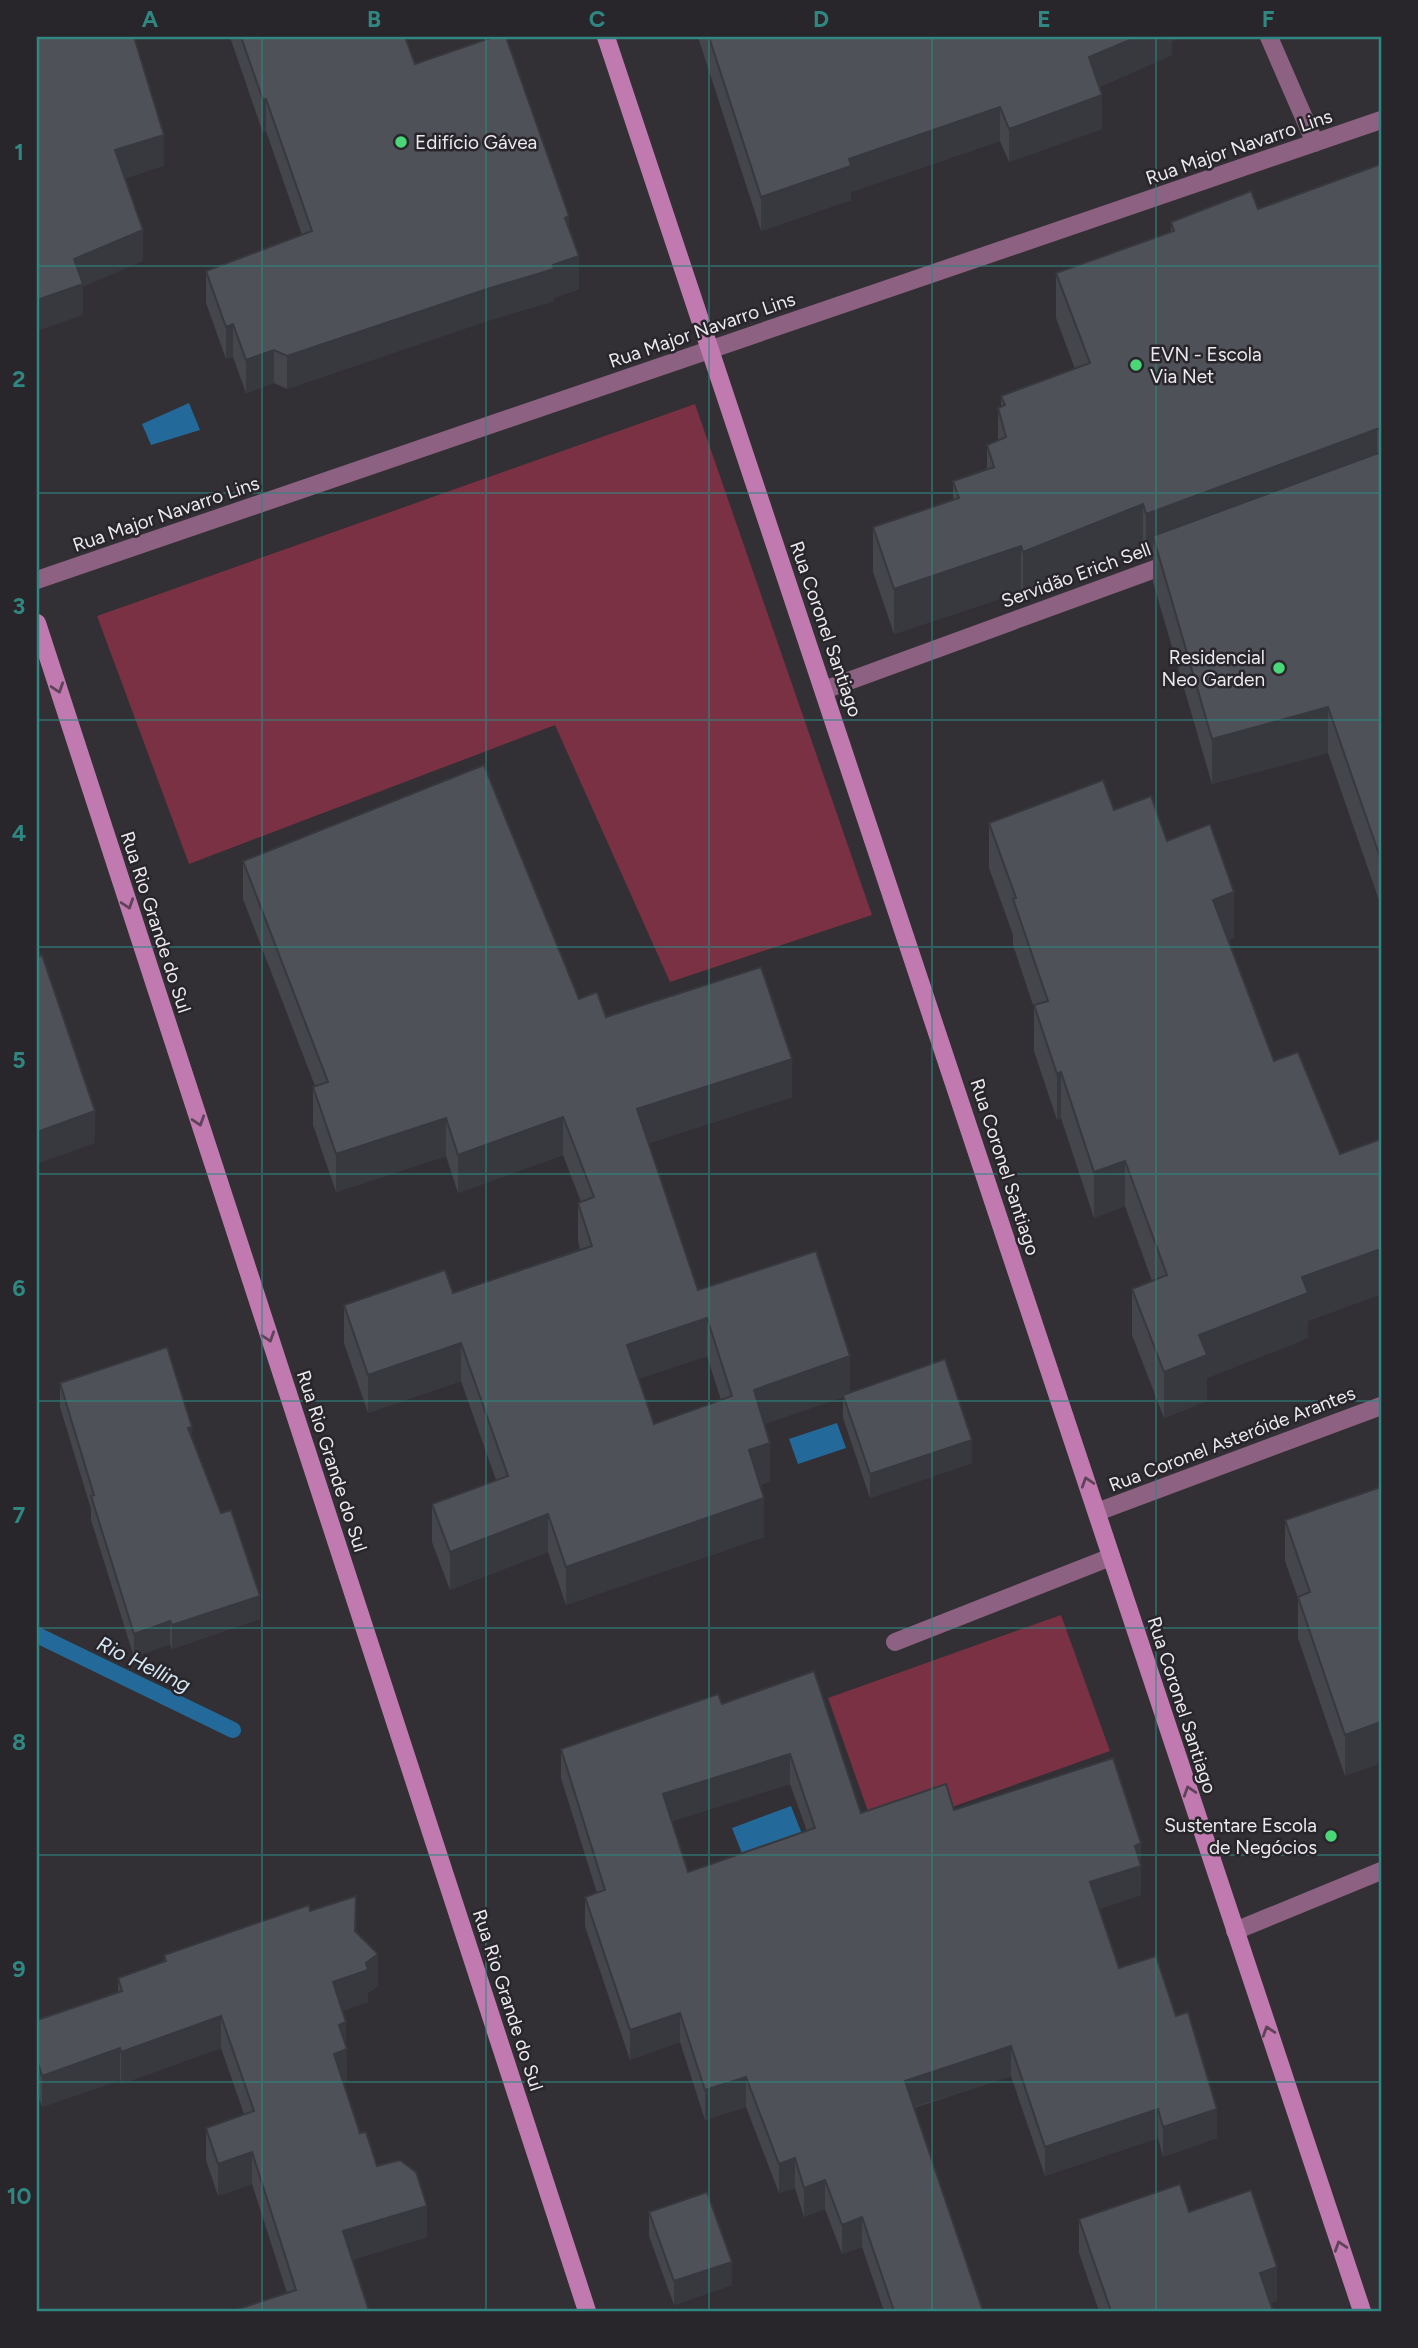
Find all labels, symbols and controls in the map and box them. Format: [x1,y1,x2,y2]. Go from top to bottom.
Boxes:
text: A [142,5,159,33]
text: B [367,5,381,33]
text: C [589,5,606,33]
text: D [813,5,829,33]
text: E [1037,5,1051,33]
text: F [1262,5,1275,33]
street label: Rua Major Navarro Lins [1143,104,1335,190]
place label: Edifício Gávea [415,131,537,154]
marker: Edifício Gávea [393,134,409,150]
text: 1 [14,138,24,166]
street label: Rua Major Navarro Lins [606,287,798,373]
place label: EVN - Escola Via Net [1150,343,1262,388]
marker: EVN - Escola Via Net [1128,357,1144,373]
text: 2 [12,365,26,393]
street label: Rua Major Navarro Lins [70,471,262,557]
street label: Servidão Erich Sell [998,537,1154,613]
street label: Rua Coronel Santiago [785,538,867,720]
text: 3 [13,592,25,620]
place label: Residencial Neo Garden [1162,646,1265,691]
marker: Residencial Neo Garden [1271,660,1287,676]
one-way arrow [50,682,64,694]
text: 4 [12,819,26,847]
street label: Rua Rio Grande do Sul [116,828,196,1016]
one-way arrow [120,898,135,910]
text: 5 [12,1046,26,1074]
street label: Rua Coronel Santiago [966,1076,1044,1258]
one-way arrow [191,1114,205,1126]
text: 6 [12,1274,26,1302]
one-way arrow [261,1331,276,1343]
street label: Rua Rio Grande do Sul [292,1367,372,1555]
street label: Rua Coronel Asteróide Arantes [1106,1381,1359,1497]
one-way arrow [1081,1477,1095,1489]
text: 7 [13,1501,26,1529]
street label: Rua Coronel Santiago [1143,1614,1221,1796]
water label: Rio Helling [93,1631,195,1697]
text: 8 [12,1728,26,1756]
one-way arrow [1183,1786,1197,1798]
place label: Sustentare Escola de Negócios [1164,1814,1317,1859]
marker: Sustentare Escola de Negócios [1323,1828,1339,1844]
street label: Rua Rio Grande do Sul [468,1906,548,2094]
text: 9 [12,1955,26,1983]
one-way arrow [1262,2025,1276,2037]
text: 10 [7,2182,31,2210]
one-way arrow [1334,2241,1348,2253]

